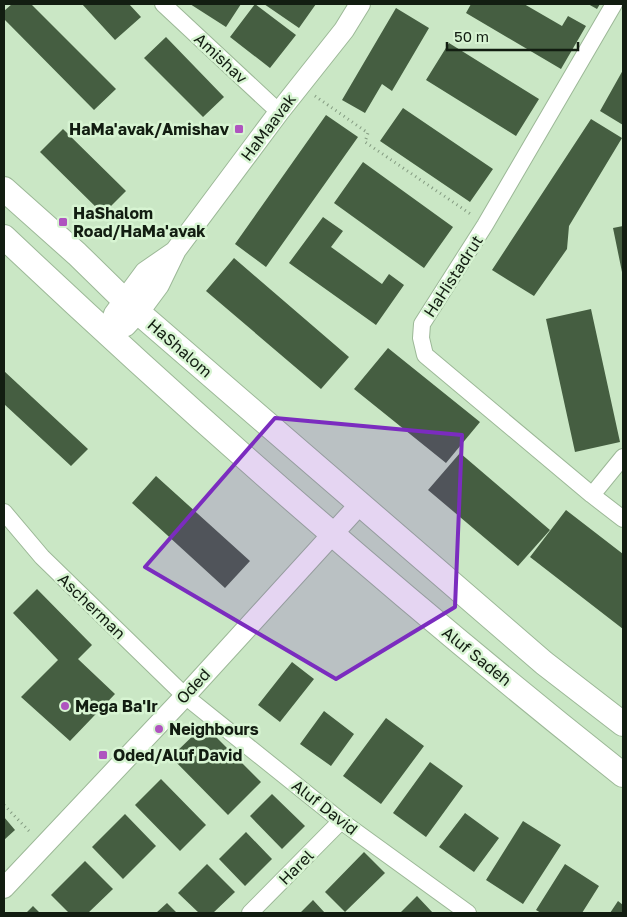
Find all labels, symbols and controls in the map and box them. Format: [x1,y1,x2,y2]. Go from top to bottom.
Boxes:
scale bar [447,20,578,52]
text: 50 m [454,27,489,45]
street label: Amishav [190,28,252,88]
street label: HaMaavak [236,89,300,165]
place label: HaMa'avak/Amishav [69,119,229,139]
marker: HaMa'avak/Amishav [233,123,245,135]
place label: HaShalom Road/HaMa'avak [73,203,206,241]
marker: HaShalom Road/HaMa'avak [57,216,69,228]
street label: HaHistadrut [419,231,487,321]
street label: HaShalom [144,315,216,381]
street label: Ascherman [54,569,130,643]
street label: Aluf Sadeh [438,622,516,690]
street label: Oded [172,664,214,708]
place label: Mega Ba'Ir [75,696,158,716]
marker: Mega Ba'Ir [59,700,71,712]
place label: Neighbours [169,719,259,739]
marker: Neighbours [153,723,165,735]
place label: Oded/Aluf David [113,745,242,765]
marker: Oded/Aluf David [97,749,109,761]
street label: Aluf David [288,775,362,839]
street label: Harel [274,845,318,889]

